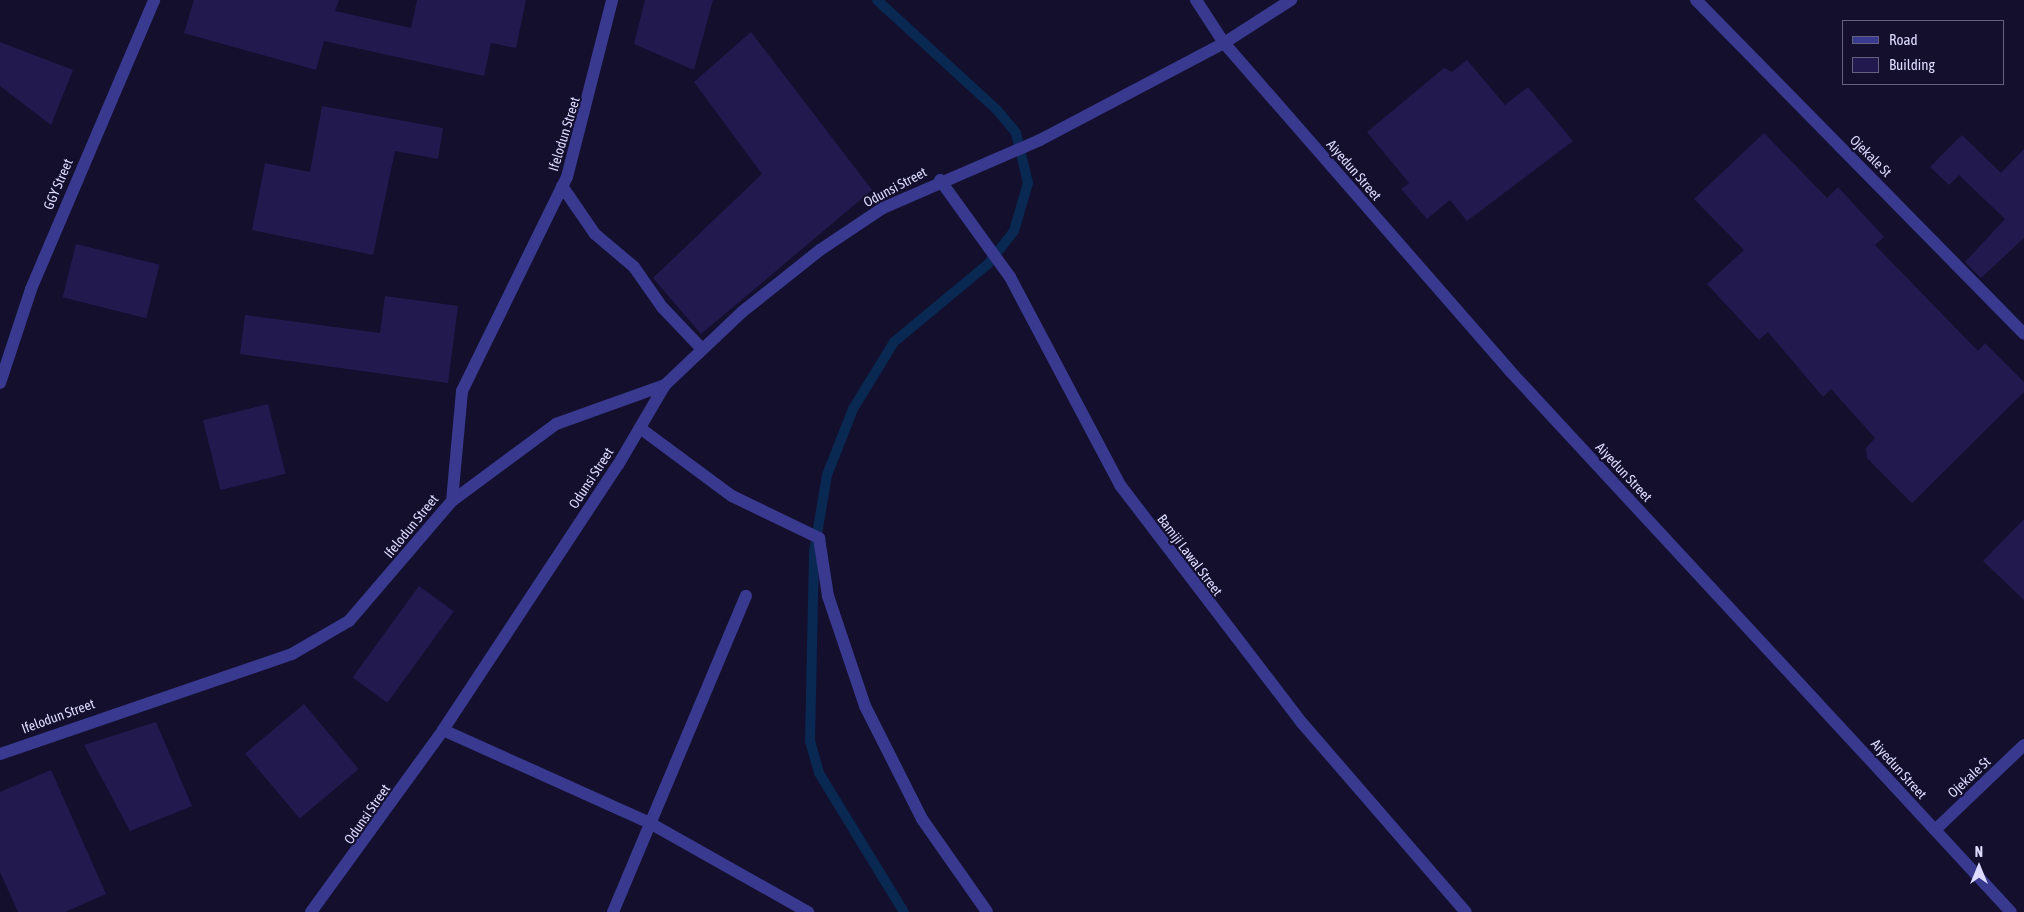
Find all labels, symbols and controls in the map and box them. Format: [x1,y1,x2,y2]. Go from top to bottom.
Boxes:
legend [1842,20,2004,85]
text: Road [1889,31,1918,48]
text: Building [1889,56,1935,73]
street label: Ifelodun Street [545,95,583,173]
street label: Ojekale St [1847,132,1895,180]
street label: Aiyedun Street [1323,136,1385,204]
street label: GGY Street [40,156,76,212]
street label: Odunsi Street [861,163,929,211]
street label: Aiyedun Street [1592,439,1656,505]
street label: Odunsi Street [565,444,617,512]
street label: Ifelodun Street [380,491,442,561]
street label: Bamiji Lawal Street [1154,511,1226,599]
street label: Ifelodun Street [19,695,97,737]
street label: Aiyedun Street [1868,736,1930,802]
street label: Ojekale St [1944,753,1994,801]
street label: Odunsi Street [340,781,394,847]
north arrow [1954,842,2004,892]
text: N [1975,844,1983,860]

